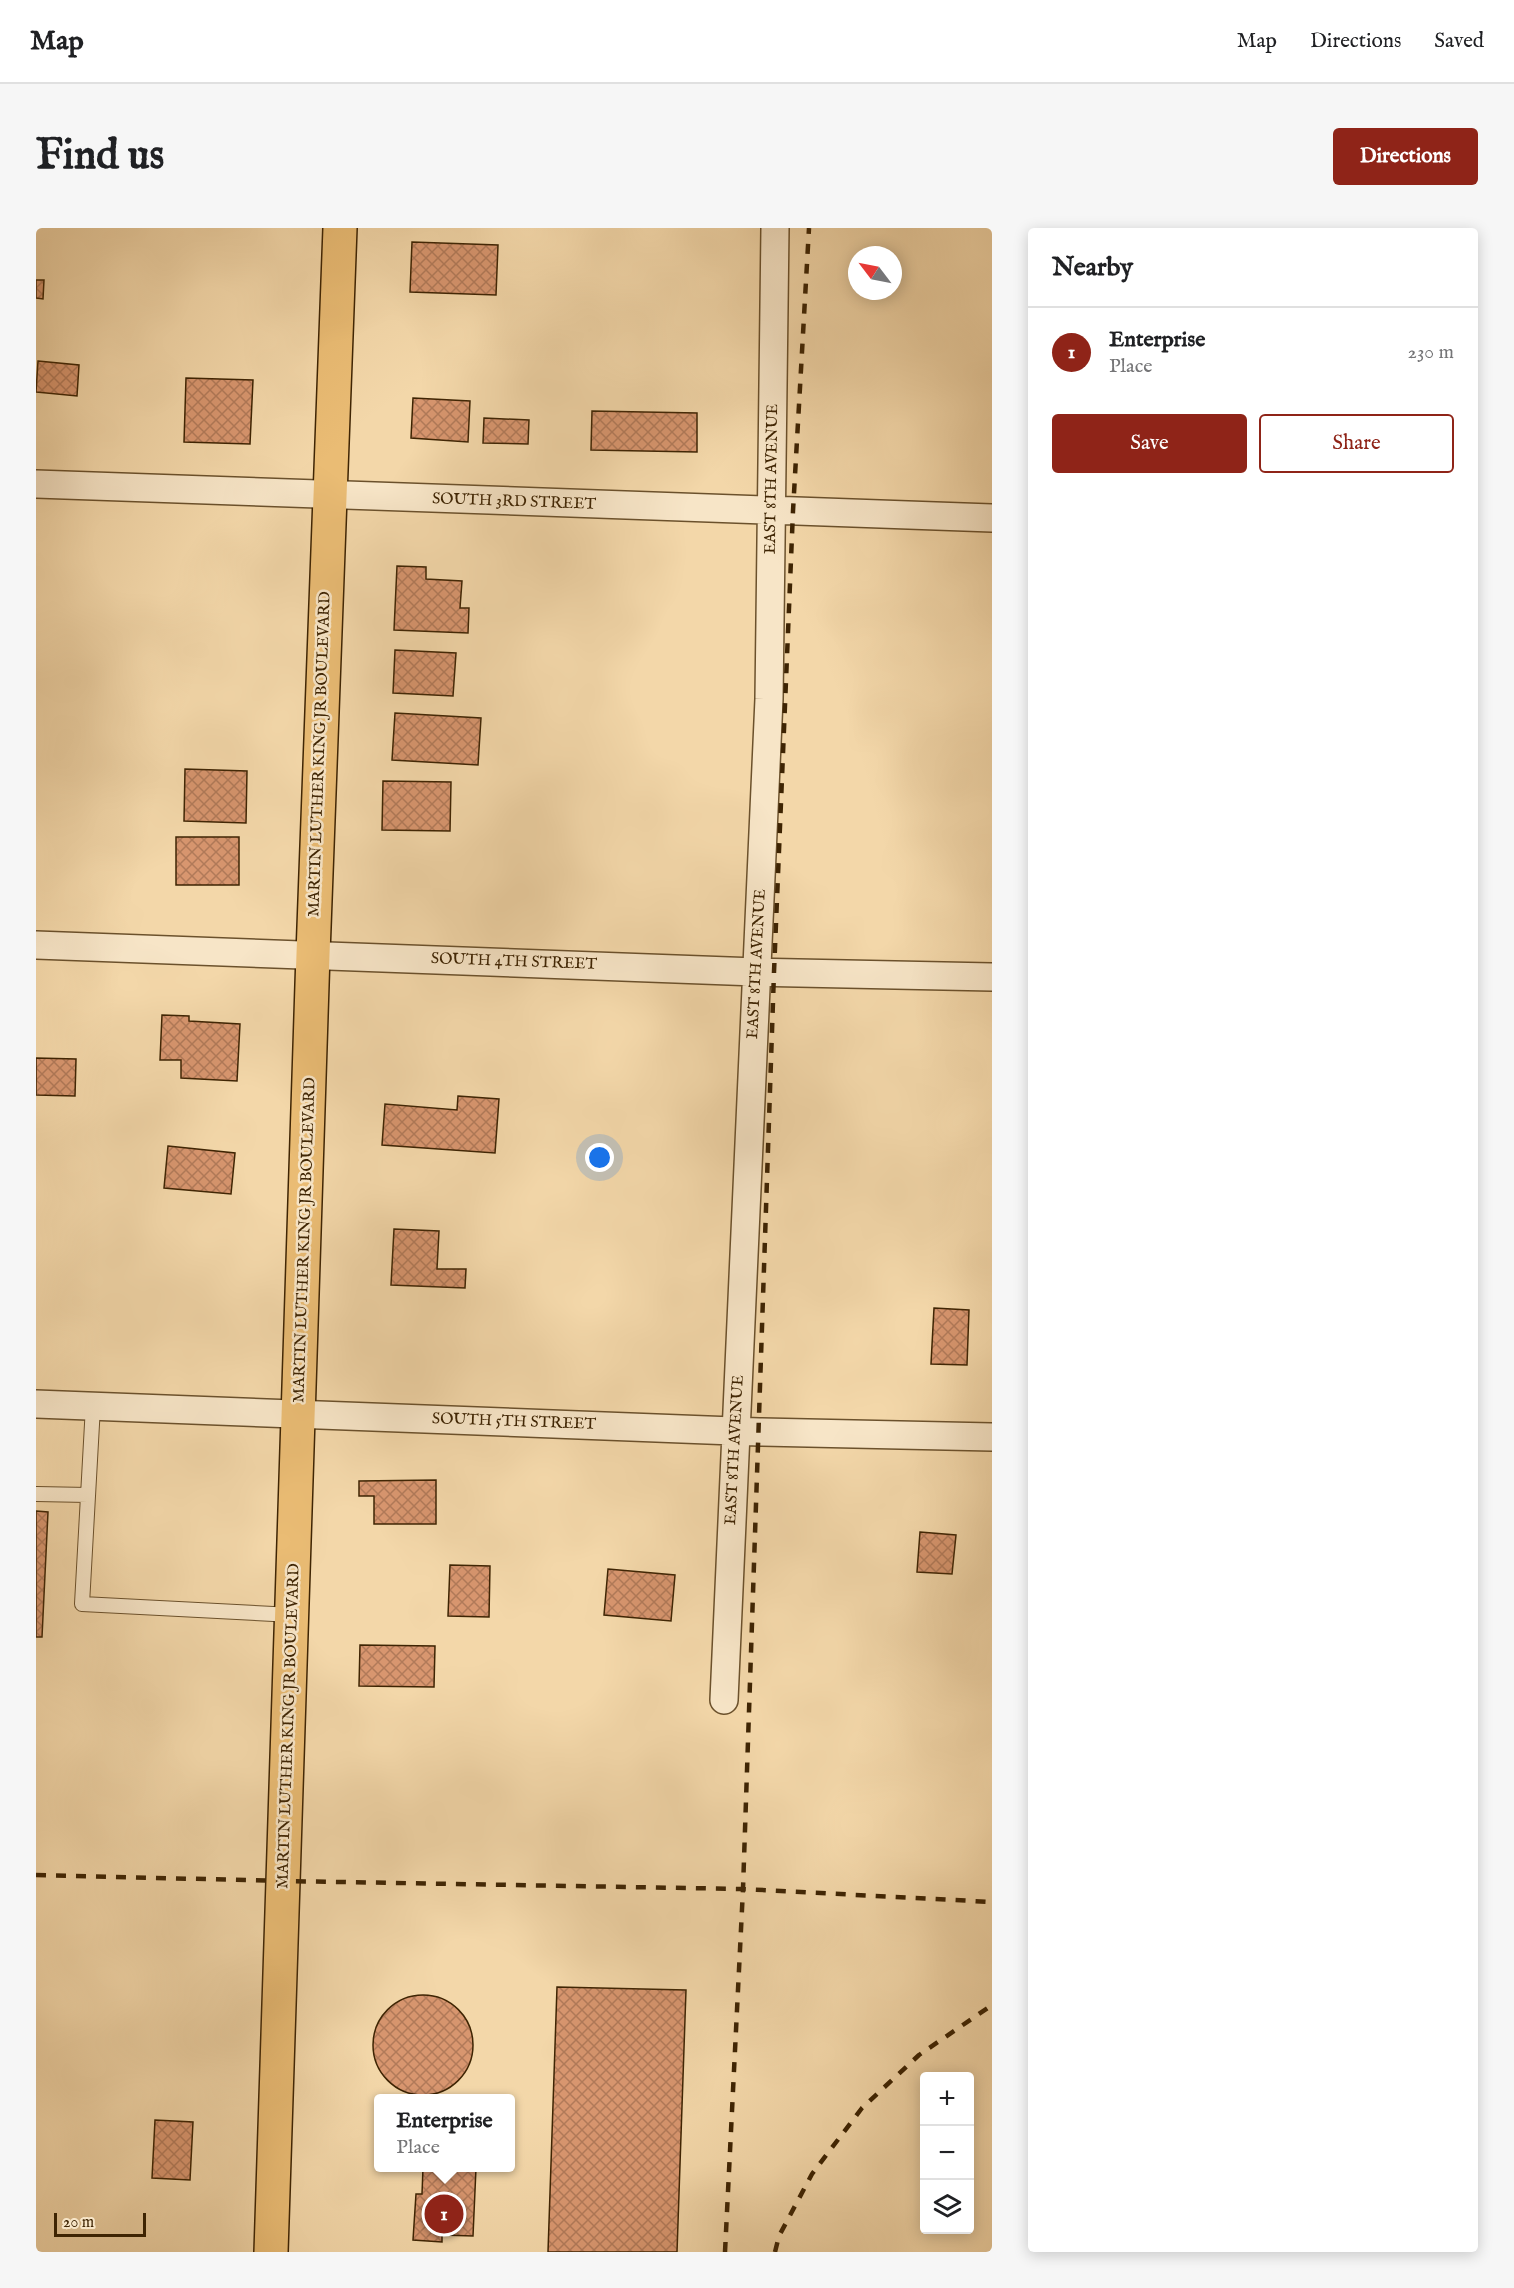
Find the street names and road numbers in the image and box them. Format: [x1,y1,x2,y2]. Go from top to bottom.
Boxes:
street label: EAST 8TH AVENUE [761,404,783,554]
street label: SOUTH 3RD STREET [432,489,597,515]
street label: MARTIN LUTHER KING JR BOULEVARD [304,591,336,917]
street label: EAST 8TH AVENUE [743,888,771,1040]
street label: SOUTH 4TH STREET [431,949,598,975]
street label: MARTIN LUTHER KING JR BOULEVARD [289,1077,321,1403]
street label: EAST 8TH AVENUE [721,1374,749,1526]
street label: SOUTH 5TH STREET [432,1409,597,1435]
street label: MARTIN LUTHER KING JR BOULEVARD [273,1563,305,1889]

